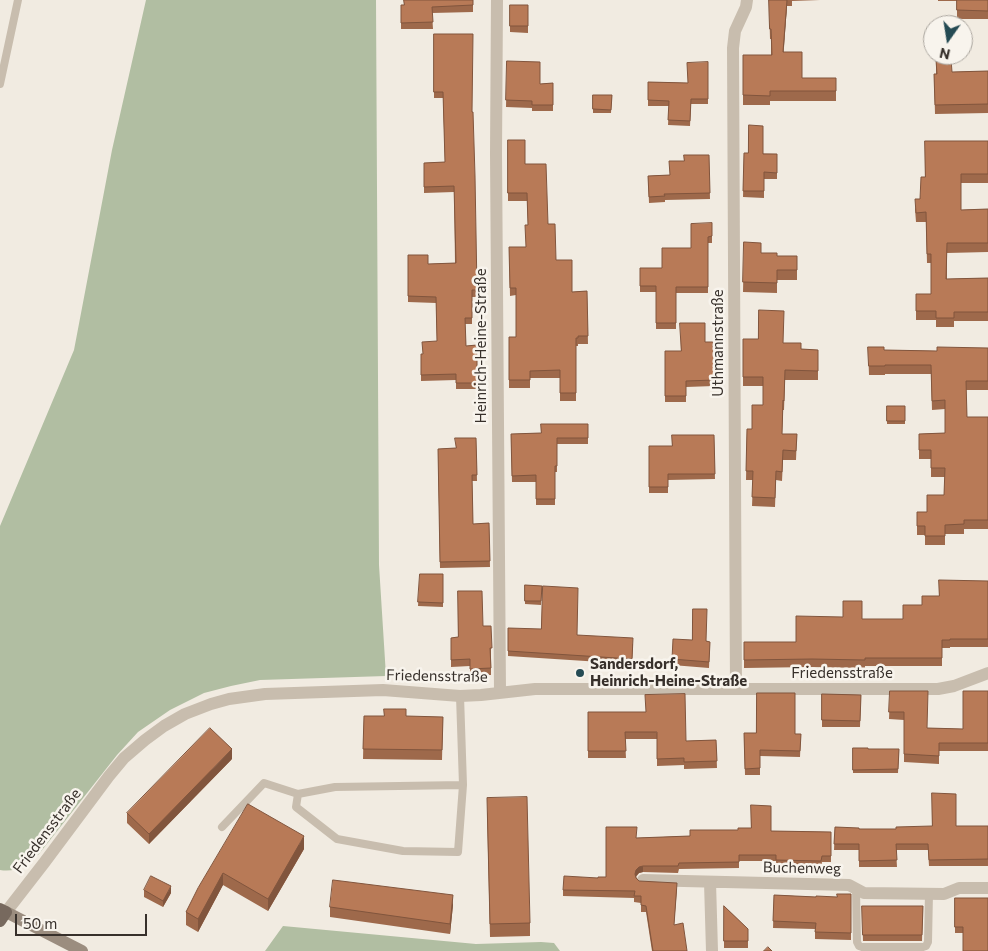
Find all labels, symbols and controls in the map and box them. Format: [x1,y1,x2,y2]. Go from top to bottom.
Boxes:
north arrow [923,15,973,65]
text: N [938,45,952,64]
street label: Heinrich-Heine-Straße [472,268,490,424]
street label: Uthmannstraße [709,289,727,397]
place label: Sandersdorf, Heinrich-Heine-Straße [590,655,747,690]
street label: Friedensstraße [791,664,893,682]
street label: Friedensstraße [386,666,488,686]
marker: Sandersdorf, Heinrich-Heine-Straße [574,667,586,679]
street label: Friedensstraße [9,785,85,877]
street label: Buchenweg [763,858,841,878]
scale bar [18,904,150,936]
text: 50 m [23,914,57,932]

